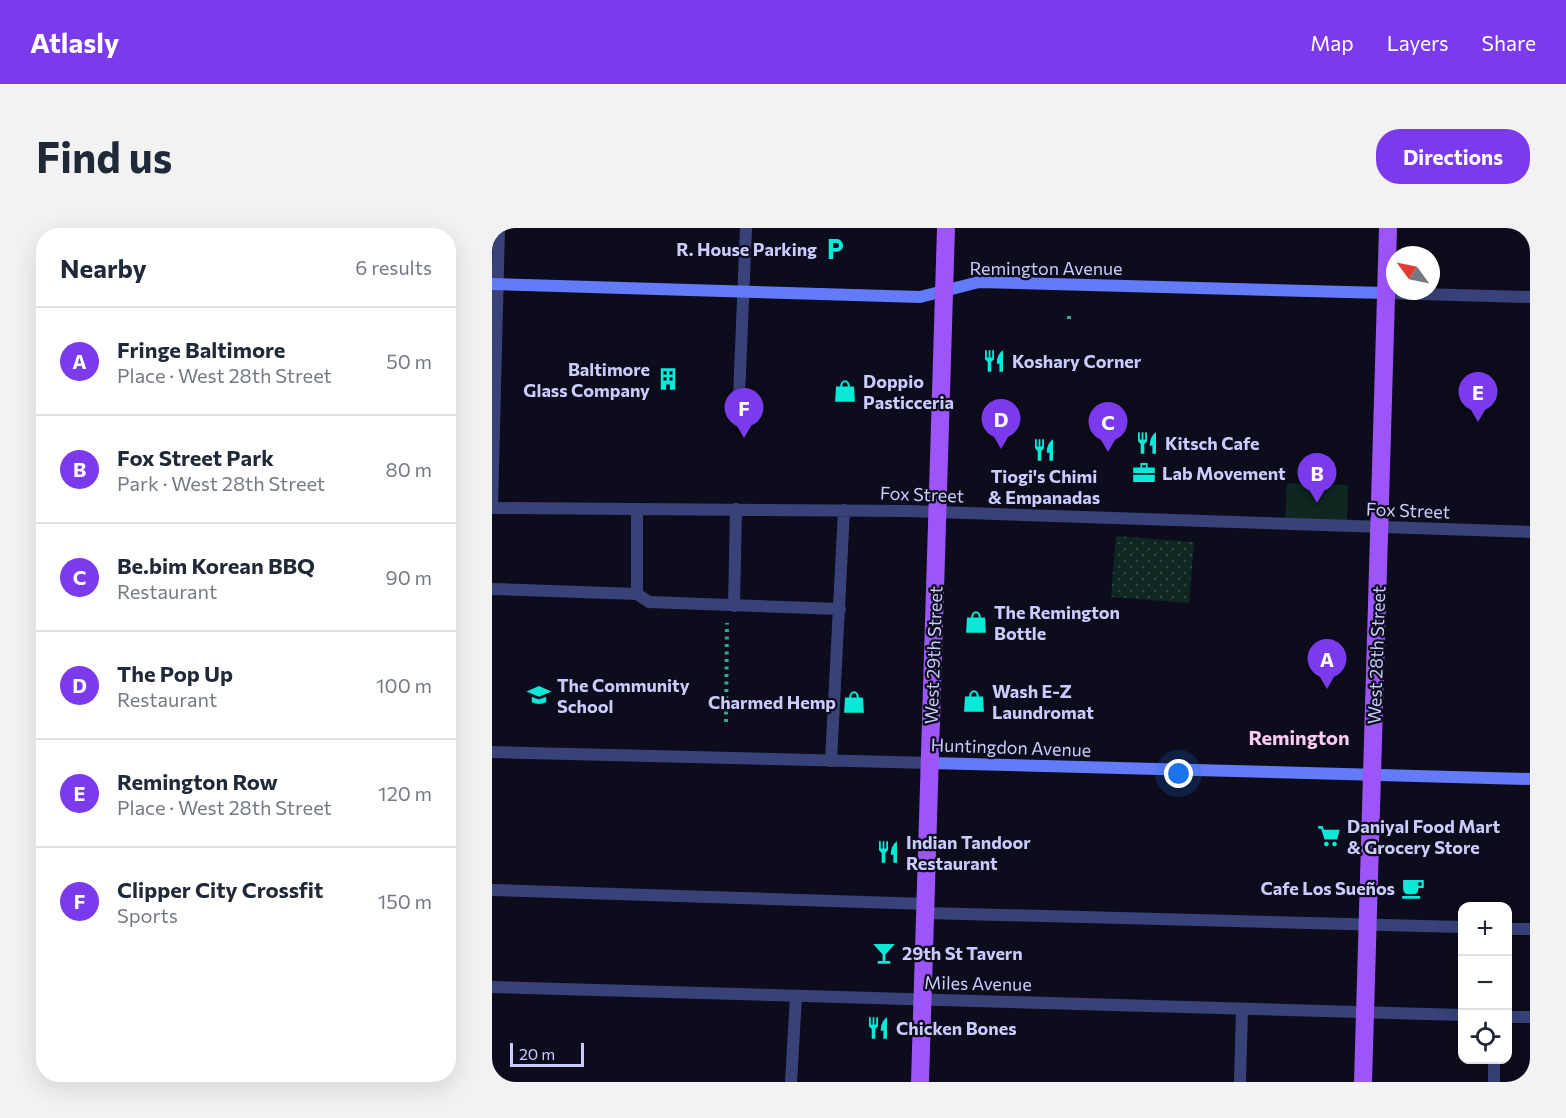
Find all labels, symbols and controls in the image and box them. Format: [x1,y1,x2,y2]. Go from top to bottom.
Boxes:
text: Atlasly [30,25,119,59]
text: Map [1310,30,1354,55]
text: Layers [1387,30,1449,55]
text: Share [1482,30,1536,55]
button: Directions [1376,129,1530,184]
text: Find us [36,130,172,182]
parking icon: R. House Parking [822,236,848,262]
place label: R. House Parking [676,238,817,260]
north arrow [1386,246,1440,300]
text: Nearby [60,252,147,283]
text: 6 results [355,255,432,279]
street label: Remington Avenue [969,257,1123,279]
text: Fringe Baltimore [117,336,285,363]
restaurant icon: Koshary Corner [981,348,1007,374]
text: A [72,349,87,373]
text: 50 m [386,349,432,373]
place label: Koshary Corner [1012,350,1142,372]
place label: Baltimore Glass Company [523,358,650,401]
text: Place · West 28th Street [117,363,332,387]
building icon: Baltimore Glass Company [655,366,681,392]
place label: Doppio Pasticceria [863,370,954,413]
pin: E [1458,372,1498,422]
shop icon: Doppio Pasticceria [832,378,858,404]
pin: F [724,388,764,438]
pin: D [982,400,1020,449]
pin: C [1088,402,1128,452]
restaurant icon: Kitsch Cafe [1134,430,1160,456]
place label: Kitsch Cafe [1165,432,1259,454]
restaurant icon: Tiogi's Chimi & Empanadas [1031,437,1057,463]
text: Fox Street Park [117,444,274,471]
pin: B [1298,454,1336,503]
text: B [73,457,86,481]
text: 80 m [386,457,432,481]
office icon: Lab Movement [1131,460,1157,486]
place label: Lab Movement [1162,462,1286,484]
place label: Tiogi's Chimi & Empanadas [988,465,1100,508]
text: Park · West 28th Street [117,471,325,495]
street label: Fox Street [880,482,964,506]
street label: Fox Street [1366,498,1450,522]
text: Be.bim Korean BBQ [117,552,315,579]
text: C [73,565,86,589]
text: 90 m [386,565,432,589]
text: Restaurant [117,579,217,603]
street label: West 29th Street [920,585,946,725]
street label: West 28th Street [1363,585,1389,725]
place label: The Remington Bottle [994,601,1120,644]
shop icon: The Remington Bottle [963,609,989,635]
pin: A [1308,640,1346,689]
text: The Pop Up [117,660,233,687]
text: D [72,673,87,697]
text: 100 m [376,673,432,697]
place label: The Community School [557,674,690,717]
place label: Wash E-Z Laundromat [992,680,1094,723]
school or university icon: The Community School [526,682,552,708]
text: Restaurant [117,687,217,711]
shop icon: Wash E-Z Laundromat [961,688,987,714]
shop icon: Charmed Hemp [841,689,867,715]
place label: Charmed Hemp [708,691,836,713]
district label: Remington [1248,725,1350,749]
street label: Huntingdon Avenue [930,733,1092,761]
your location [1164,759,1193,788]
text: Remington Row [117,768,278,795]
text: E [74,781,85,805]
text: 120 m [378,781,432,805]
text: Place · West 28th Street [117,795,332,819]
place label: Daniyal Food Mart & Grocery Store [1347,815,1500,858]
supermarket icon: Daniyal Food Mart & Grocery Store [1316,823,1342,849]
place label: Indian Tandoor Restaurant [906,831,1031,874]
restaurant icon: Indian Tandoor Restaurant [875,839,901,865]
cafe icon: Cafe Los Sueños [1400,875,1426,901]
text: Clipper City Crossfit [117,876,323,903]
place label: Cafe Los Sueños [1260,877,1395,899]
text: F [74,889,85,913]
text: 150 m [378,889,432,913]
map controls [1458,902,1512,1064]
button: + [1458,902,1512,956]
text: Sports [117,903,178,927]
bar icon: 29th St Tavern [871,940,897,966]
place label: 29th St Tavern [902,942,1023,964]
button: − [1458,956,1512,1010]
street label: Miles Avenue [924,971,1032,995]
button: locate [1458,1010,1512,1064]
restaurant icon: Chicken Bones [865,1015,891,1041]
place label: Chicken Bones [896,1017,1017,1039]
scale bar [510,1040,584,1068]
text: 20 m [519,1044,555,1063]

